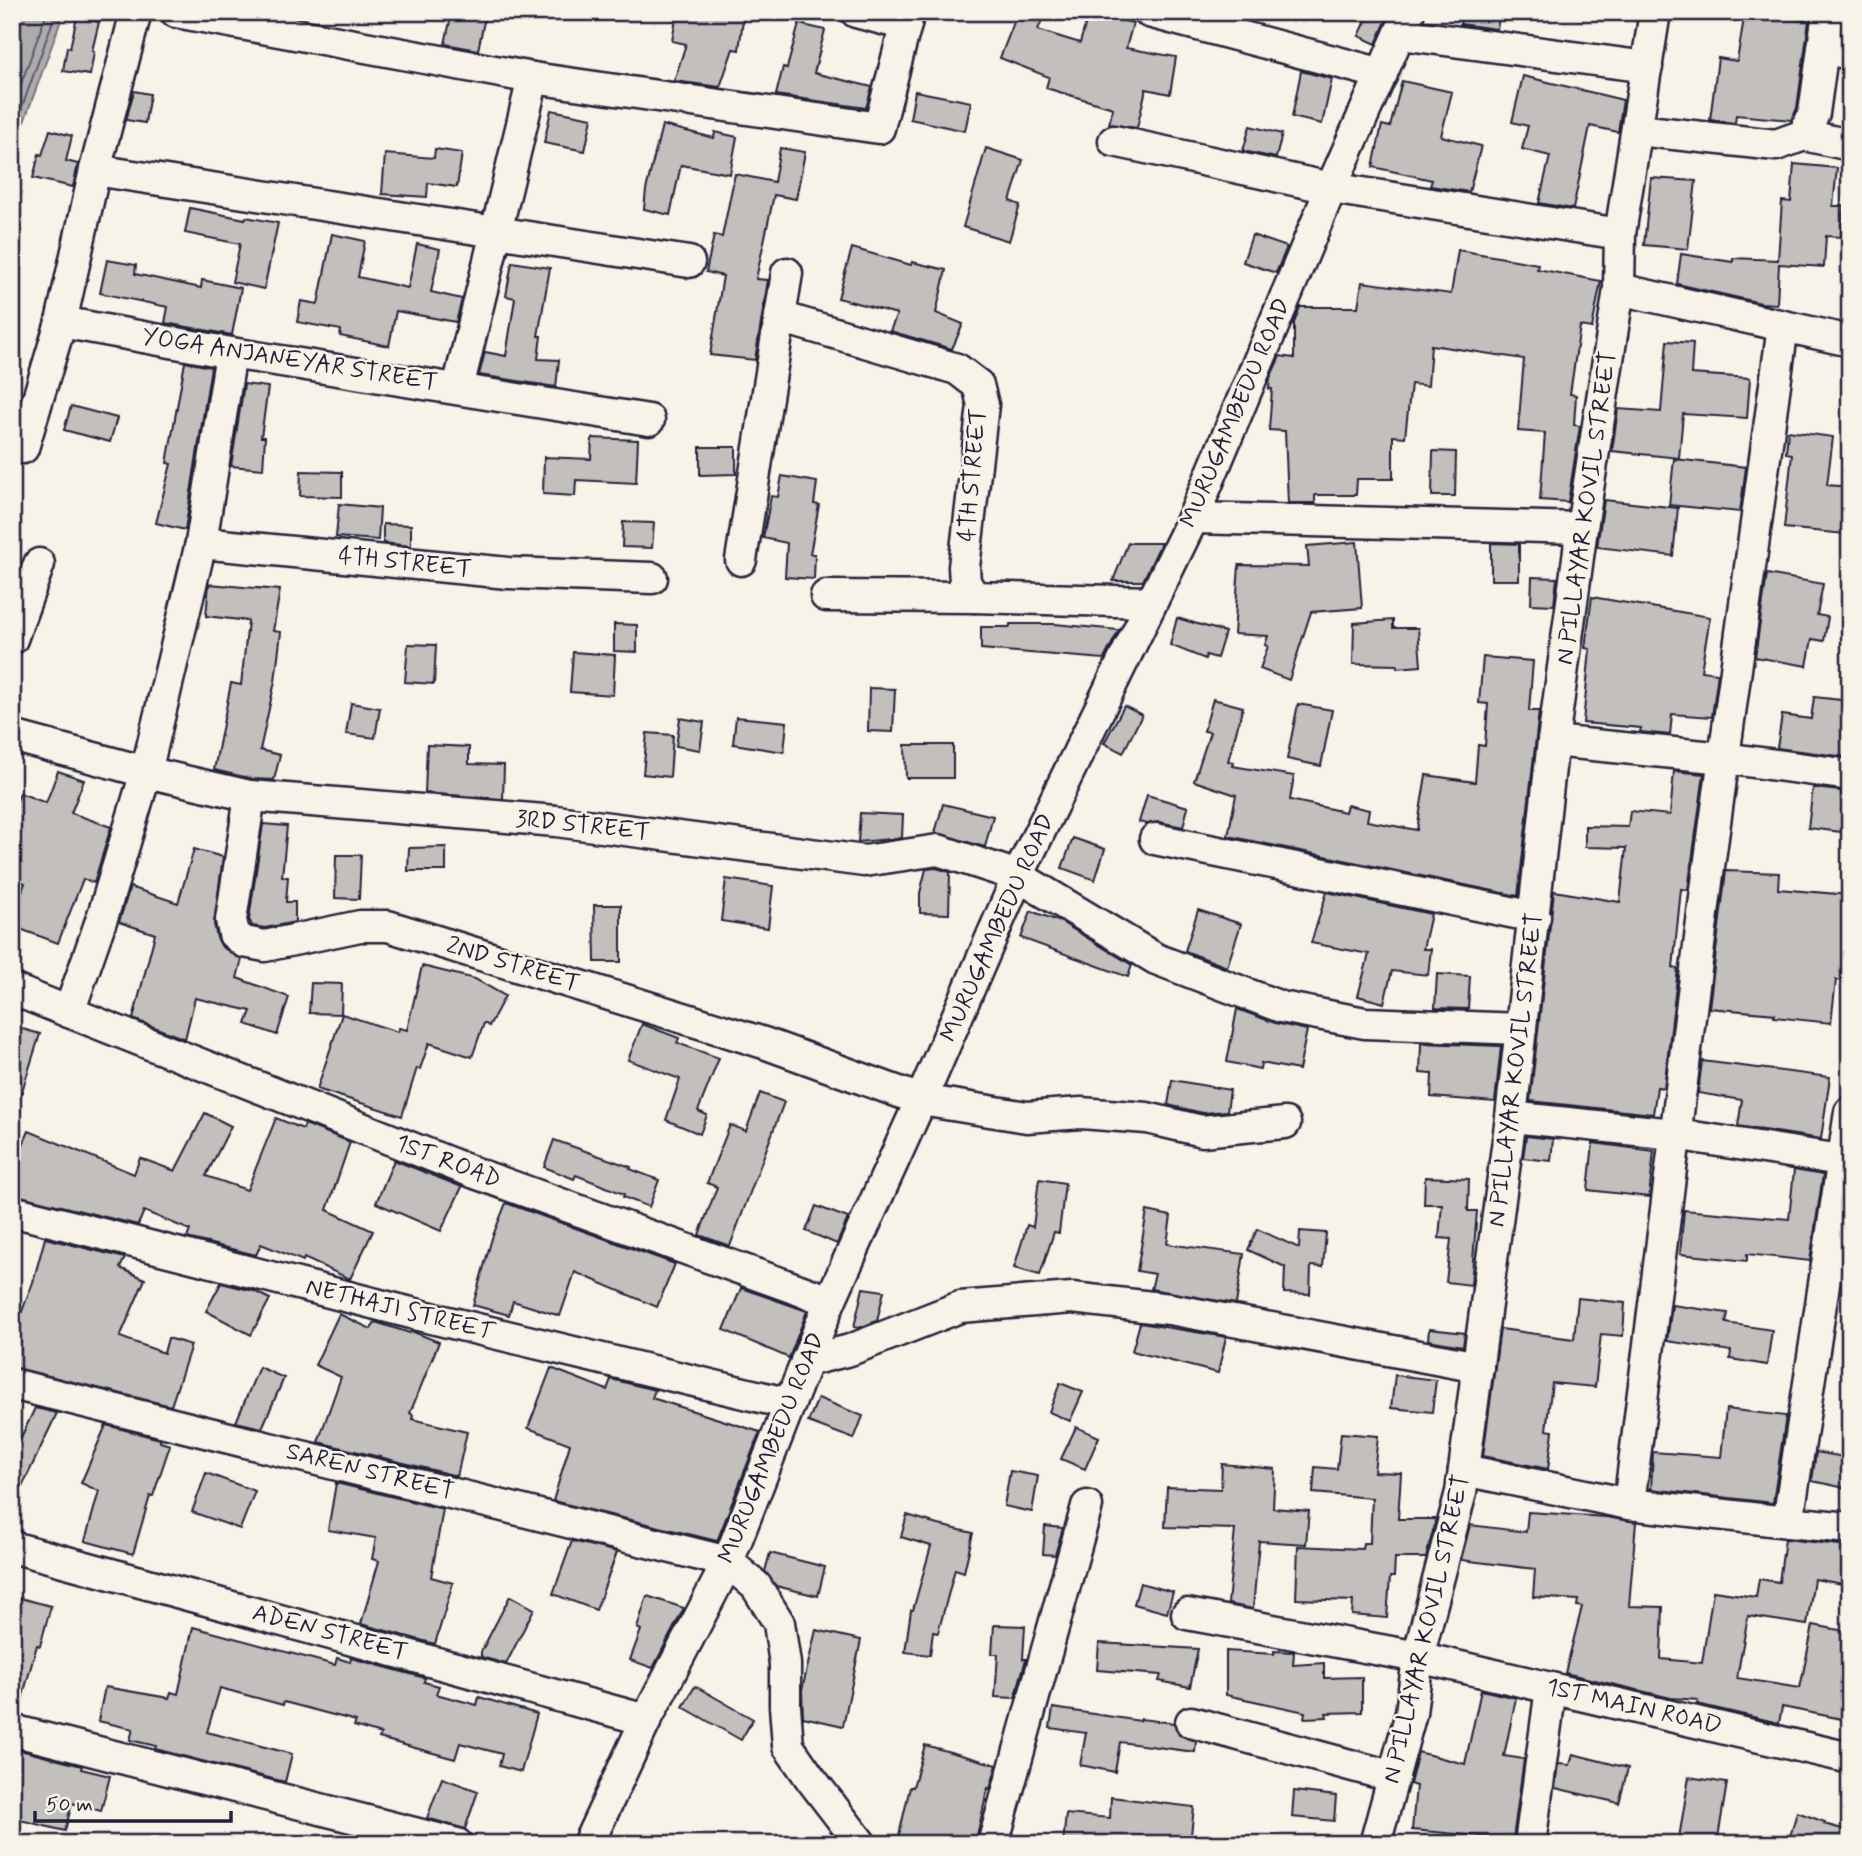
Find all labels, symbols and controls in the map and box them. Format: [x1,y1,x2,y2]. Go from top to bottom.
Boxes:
street label: MURUGAMBEDU ROAD [1174,293,1298,533]
street label: YOGA ANJANEYAR STREET [140,321,440,399]
street label: N PILLAYAR KOVIL STREET [1550,349,1624,667]
street label: 4TH STREET [952,407,994,543]
street label: 4TH STREET [337,541,473,585]
street label: 3RD STREET [514,804,652,848]
street label: MURUGAMBEDU ROAD [934,809,1062,1047]
street label: N PILLAYAR KOVIL STREET [1481,911,1551,1229]
street label: 2ND STREET [443,930,583,1000]
street label: 1ST ROAD [391,1128,505,1196]
street label: NETHAJI STREET [303,1272,498,1349]
street label: MURUGAMBEDU ROAD [711,1328,833,1568]
street label: SAREN STREET [283,1436,457,1508]
street label: N PILLAYAR KOVIL STREET [1376,1471,1478,1787]
street label: ADEN STREET [249,1597,411,1669]
street label: 1ST MAIN ROAD [1543,1672,1725,1742]
scale bar [35,1779,231,1823]
text: 50 m [46,1791,93,1819]

